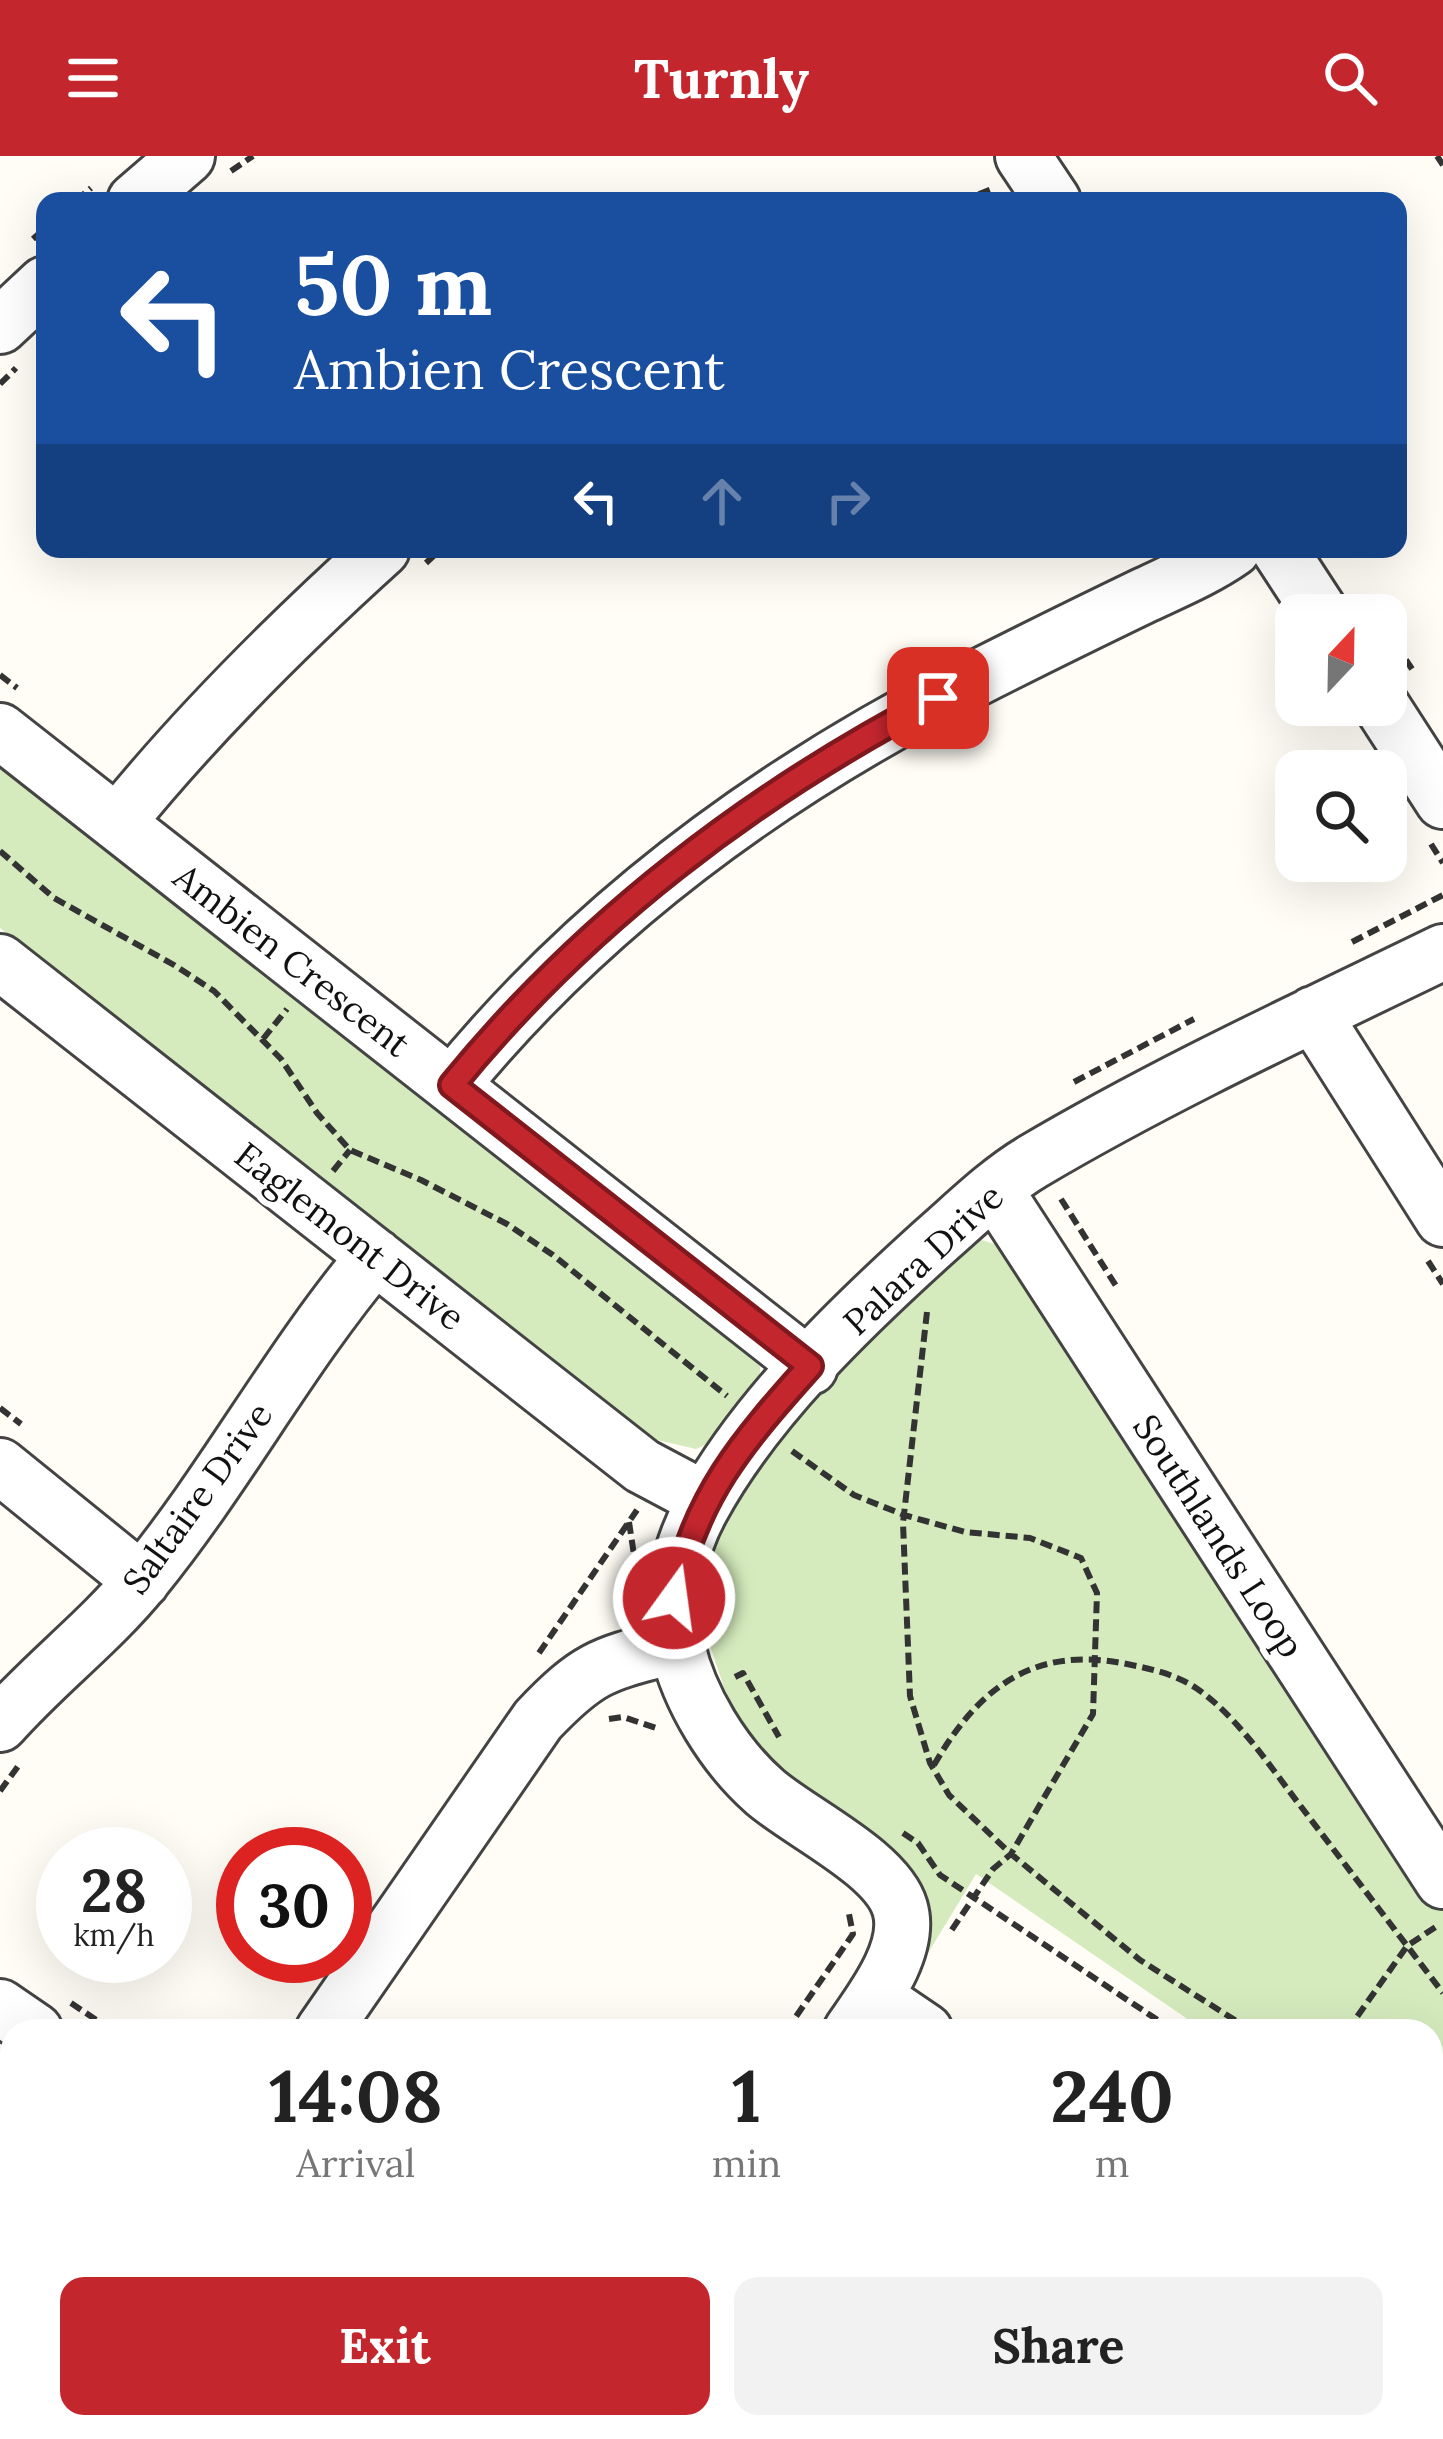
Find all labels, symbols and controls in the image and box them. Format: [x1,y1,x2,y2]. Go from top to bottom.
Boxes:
text: Turnly [634,44,809,113]
icon: menu [60,45,126,111]
icon: search [1317,45,1383,111]
text: 50 m [294,230,492,338]
icon: left [96,240,252,396]
text: Ambien Crescent [294,335,725,404]
icon: left [563,468,629,534]
icon: ahead [689,468,755,534]
icon: right [815,468,881,534]
north arrow [1275,594,1407,726]
map controls [1275,594,1407,882]
pin [887,647,989,749]
icon: arrive [905,665,971,731]
button: search [1275,750,1407,882]
street label: Ambien Crescent [164,853,419,1067]
street label: Eaglemont Drive [226,1132,474,1340]
street label: Palara Drive [833,1173,1013,1345]
street label: Saltaire Drive [112,1393,282,1603]
street label: Southlands Loop [1123,1406,1315,1666]
position arrow [611,1535,737,1661]
speed limit sign: 30 [216,1827,372,1983]
text: 28 [81,1852,147,1928]
text: km/h [73,1916,155,1954]
text: 14:08 [269,2050,443,2142]
text: 1 [732,2050,761,2142]
text: 240 [1050,2050,1174,2142]
text: Arrival [296,2138,415,2188]
text: min [712,2138,781,2188]
text: m [1095,2138,1130,2188]
button: Exit [60,2277,710,2415]
button: Share [734,2277,1383,2415]

